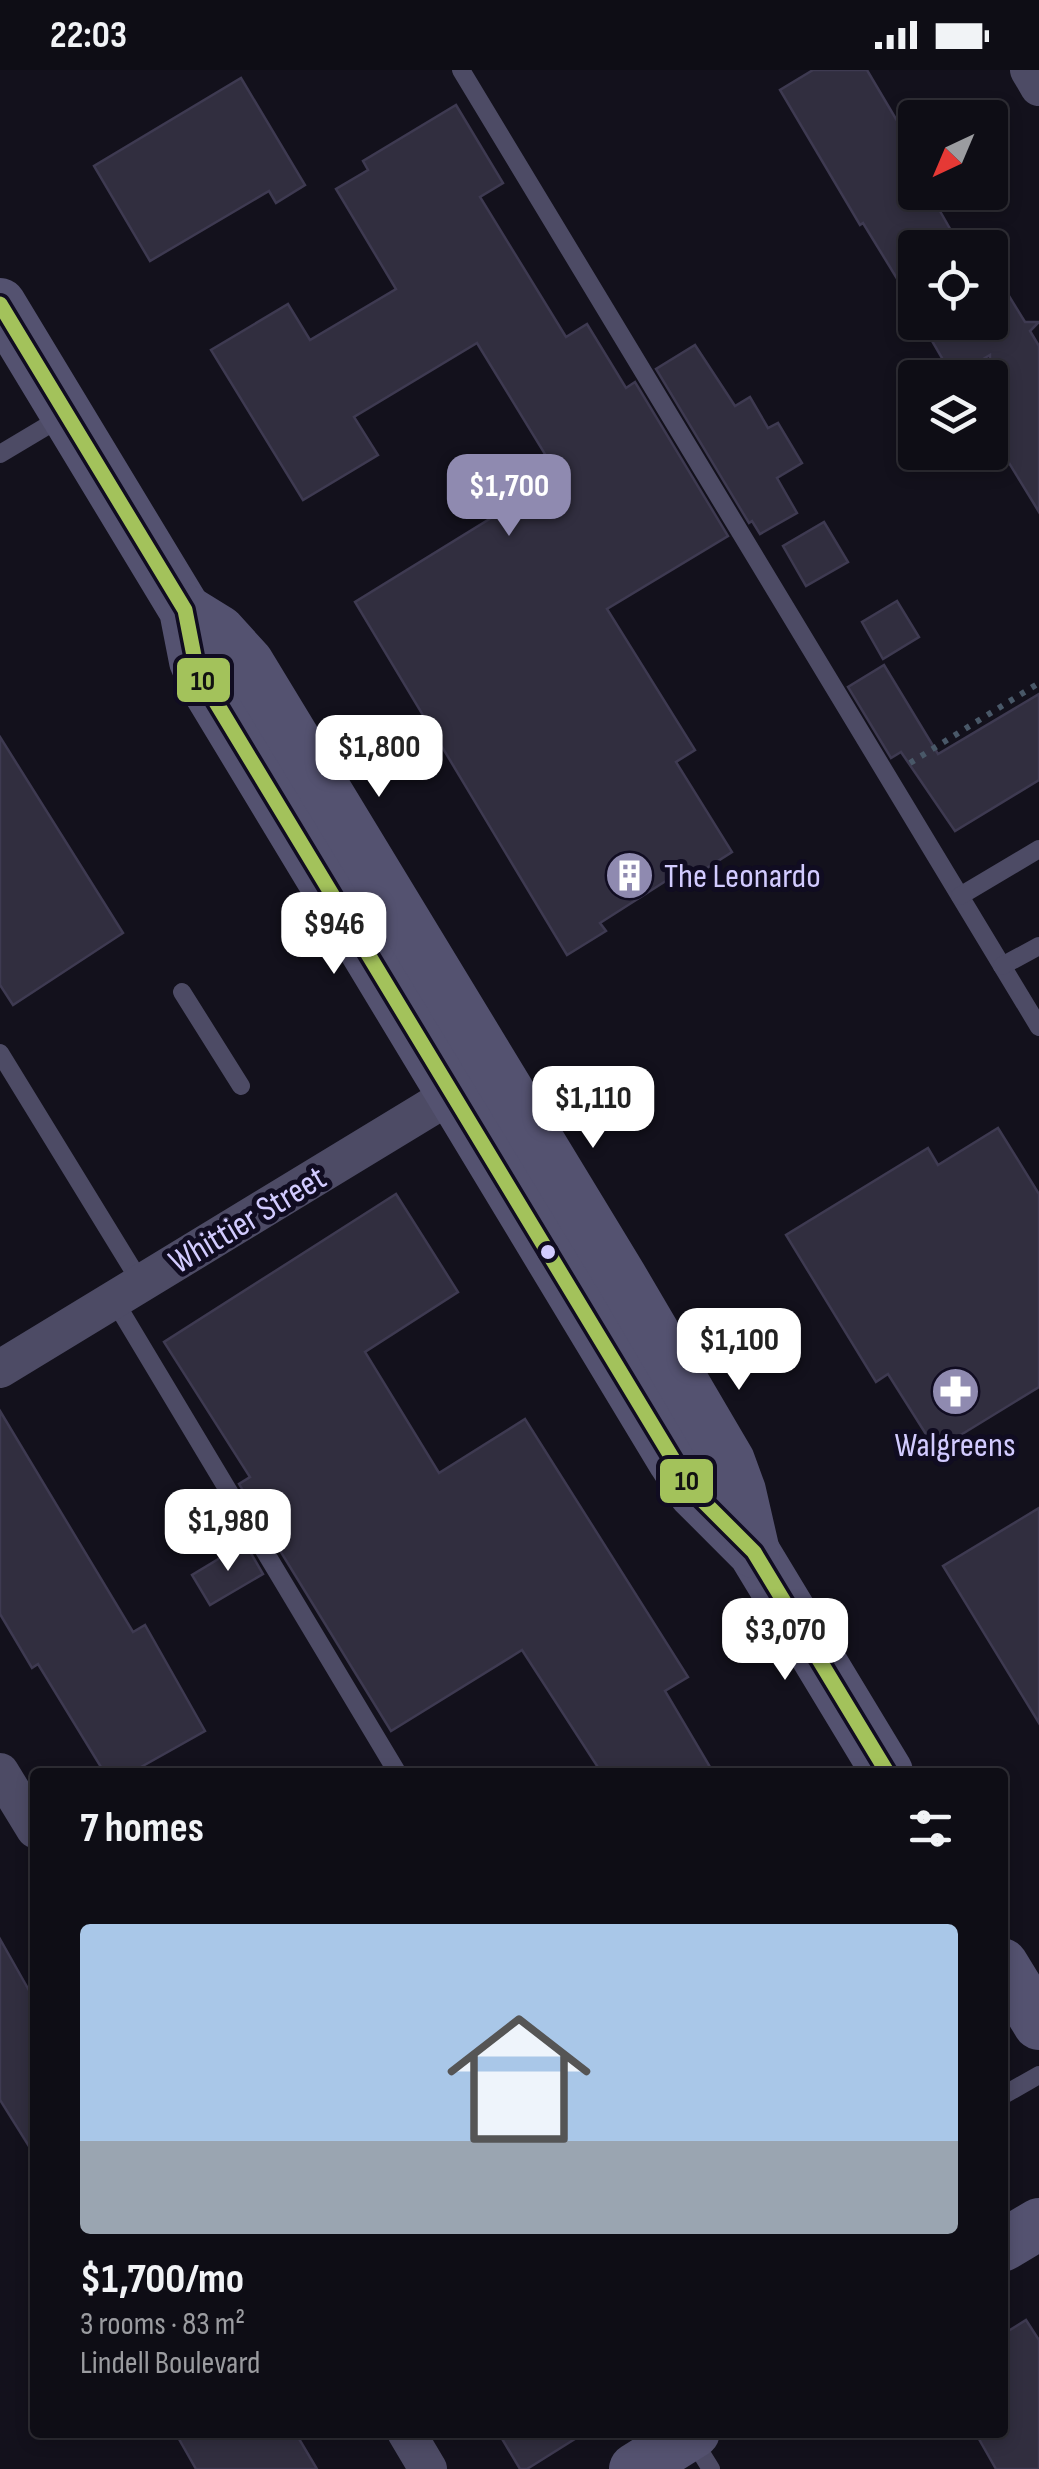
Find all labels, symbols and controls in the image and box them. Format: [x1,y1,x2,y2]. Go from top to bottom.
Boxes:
text: 22:03 [50,13,127,58]
north arrow [898,100,1008,210]
map controls [898,100,1008,470]
button: locate [898,230,1008,340]
button: layers [898,360,1008,470]
pin: $1,700 [428,454,590,539]
text: $1,700 [469,467,549,506]
line badge: 10 [175,656,232,704]
text: 10 [191,665,215,698]
pin: $1,800 [298,715,460,800]
text: $1,800 [338,728,420,767]
building icon: The Leonardo [603,849,655,901]
place label: The Leonardo [664,855,821,898]
pin: $946 [275,892,393,977]
text: $946 [303,905,365,944]
pin: $1,110 [512,1066,674,1151]
text: $1,110 [554,1079,632,1118]
street label: Whittier Street [161,1157,334,1284]
unlabelled marker [538,1242,558,1262]
pin: $1,100 [658,1308,820,1393]
text: $1,100 [699,1321,779,1360]
pharmacy icon: Walgreens [929,1366,981,1418]
place label: Walgreens [895,1424,1015,1467]
line badge: 10 [658,1457,715,1505]
text: 10 [675,1465,699,1498]
pin: $1,980 [147,1489,309,1574]
text: $1,980 [187,1502,269,1541]
pin: $3,070 [704,1598,866,1683]
text: $3,070 [744,1611,826,1650]
icon: filters [903,1801,958,1856]
text: 7 homes [80,1803,204,1854]
icon: home [429,1989,609,2169]
text: $1,700/mo [80,2254,244,2305]
text: 3 rooms · 83 m² [80,2305,245,2344]
text: Lindell Boulevard [80,2344,260,2383]

